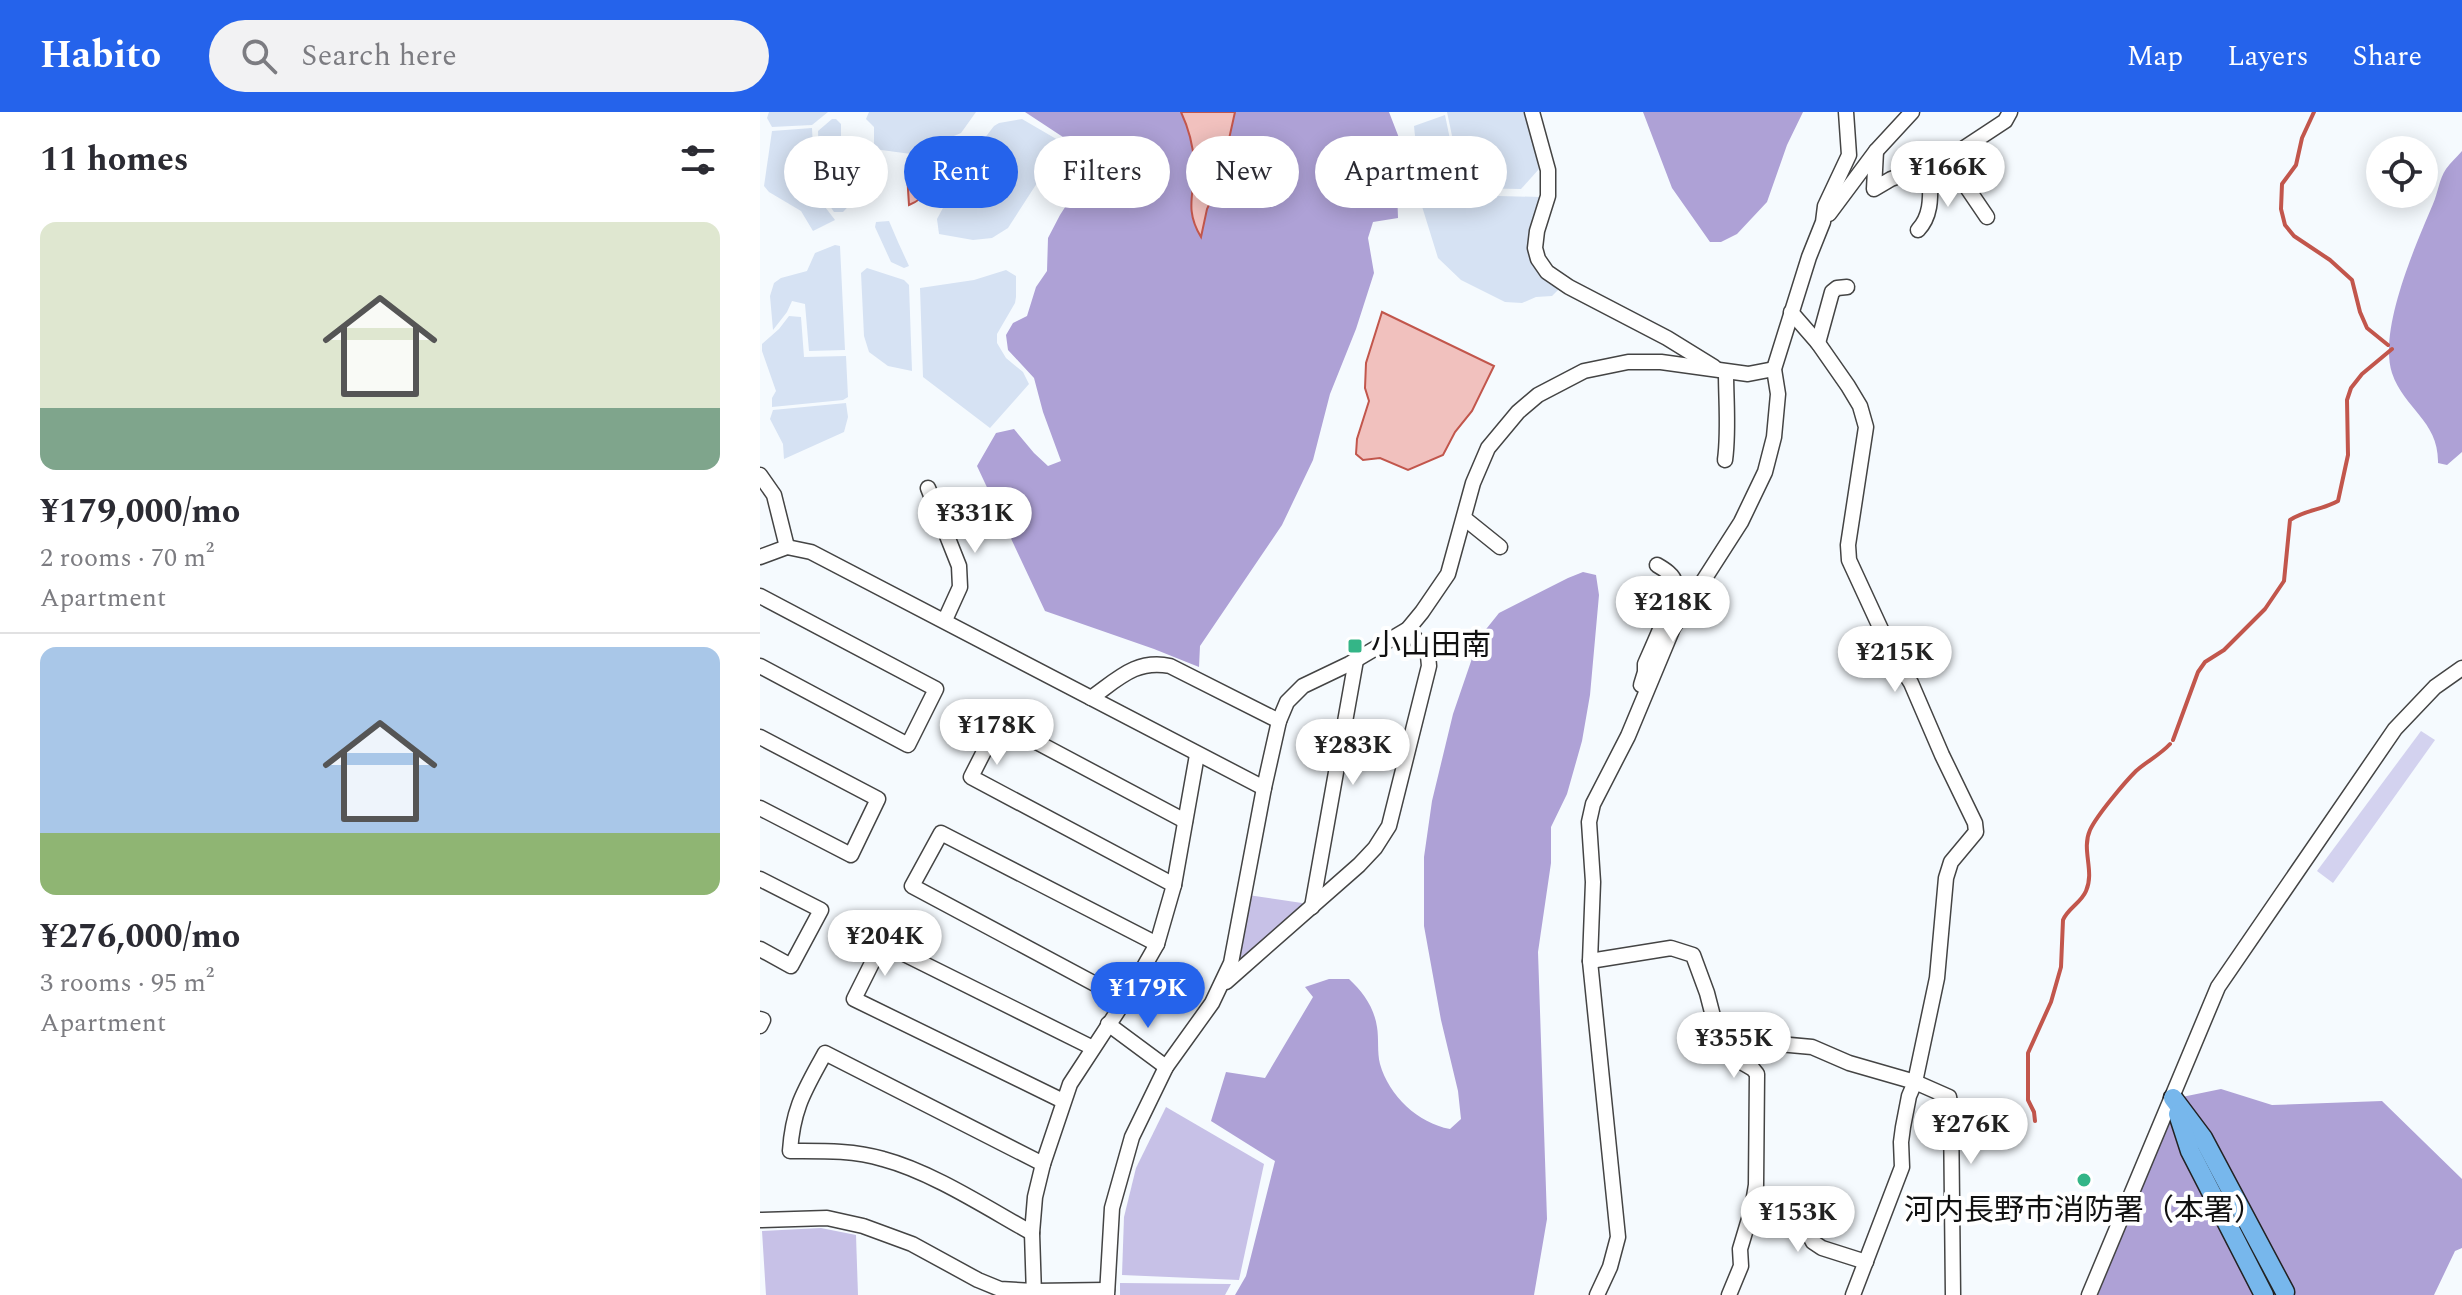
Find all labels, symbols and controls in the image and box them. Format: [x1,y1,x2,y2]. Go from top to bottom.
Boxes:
search box [209,20,769,92]
text: Habito [40,27,161,85]
text: Search here [301,33,457,79]
icon: search [237,34,281,78]
text: Map [2127,35,2183,78]
text: Layers [2227,35,2309,78]
text: Share [2353,35,2422,78]
text: 11 homes [40,134,189,186]
chip: Buy [784,136,888,208]
chip: Rent [904,136,1018,208]
chip: Filters [1034,136,1170,208]
chip: New [1186,136,1299,208]
chip: Apartment [1315,136,1507,208]
map controls [2366,136,2438,208]
button: locate [2366,136,2438,208]
icon: filters [676,138,720,182]
pin: ¥166K [1892,141,2004,209]
text: ¥166K [1909,147,1987,187]
icon: home [308,274,452,418]
text: ¥179,000/mo [40,486,240,538]
pin: ¥331K [919,487,1031,555]
text: ¥331K [936,493,1014,533]
text: 2 rooms · 70 m² [40,538,214,578]
pin: ¥218K [1617,576,1729,644]
text: Apartment [40,578,166,618]
text: ¥218K [1634,582,1712,622]
place label: 小山田南 [1371,623,1491,669]
pin: ¥215K [1839,626,1951,694]
text: ¥215K [1856,632,1934,672]
marker: 小山田南 [1346,637,1364,655]
icon: home [308,699,452,843]
pin: ¥178K [941,699,1053,767]
text: ¥178K [958,705,1036,745]
pin: ¥283K [1297,719,1409,787]
text: ¥283K [1314,725,1392,765]
pin: ¥204K [829,910,941,978]
text: ¥276,000/mo [40,911,240,963]
text: ¥204K [846,916,924,956]
pin: ¥179K [1092,962,1204,1030]
text: 3 rooms · 95 m² [40,963,214,1003]
text: ¥179K [1109,968,1187,1008]
text: Apartment [40,1003,166,1043]
pin: ¥355K [1678,1012,1790,1080]
text: ¥355K [1695,1018,1773,1058]
pin: ¥276K [1915,1098,2027,1166]
text: ¥276K [1932,1104,2010,1144]
marker: 河内長野市消防署（本署） [2075,1171,2093,1189]
pin: ¥153K [1742,1186,1854,1254]
place label: 河内長野市消防署（本署） [1904,1188,2264,1234]
text: ¥153K [1759,1192,1837,1232]

